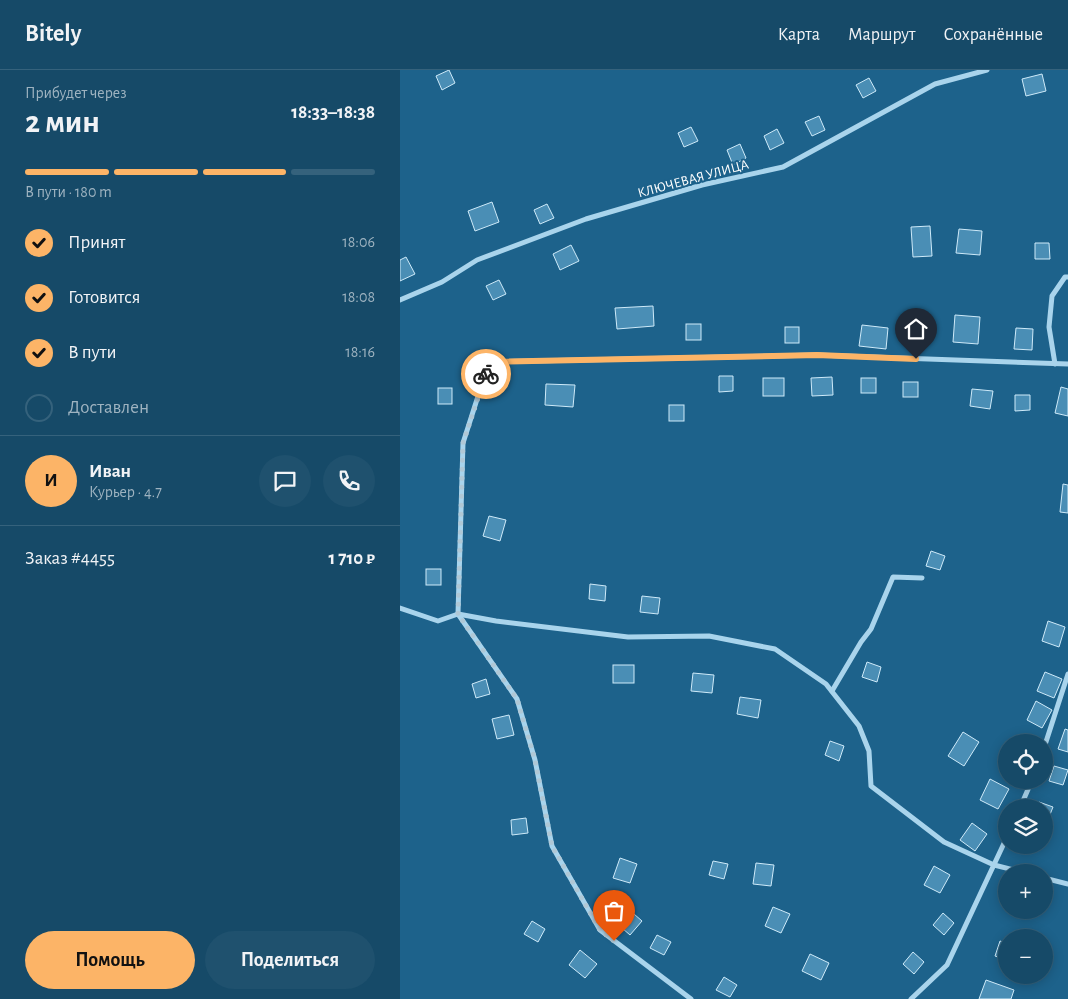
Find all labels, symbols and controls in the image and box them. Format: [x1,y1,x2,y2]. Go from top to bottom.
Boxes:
text: Bitely [25,22,81,46]
text: Карта [778,26,820,44]
text: Маршрут [848,26,916,44]
text: Сохранённые [944,26,1043,44]
text: Прибудет через [25,85,127,101]
text: 18:33–18:38 [291,103,375,122]
text: 2 мин [25,106,100,138]
street label: КЛЮЧЕВАЯ УЛИЦА [636,157,750,201]
text: В пути · 180 m [25,184,112,200]
icon: check [25,229,53,257]
text: Принят [68,233,125,252]
text: 18:06 [342,234,375,250]
icon: check [25,284,53,312]
text: Готовится [68,288,141,307]
text: 18:08 [342,289,375,305]
pin [895,308,937,359]
icon: home [902,315,930,343]
icon: check [25,339,53,367]
text: В пути [68,343,117,362]
text: 18:16 [345,344,375,360]
courier [461,349,511,399]
icon: bike [472,360,500,388]
text: Доставлен [68,398,149,417]
button: chat [259,455,311,507]
button: phone [323,455,375,507]
text: Иван [89,462,131,481]
text: И [44,471,58,490]
text: Курьер · 4.7 [89,484,162,500]
text: Заказ #4455 [25,549,115,568]
text: 1 710 ₽ [329,549,375,568]
map controls [998,734,1053,984]
button: locate [998,734,1053,789]
button: layers [998,799,1053,854]
button: + [998,864,1053,919]
pin [593,890,635,941]
icon: bag [600,897,628,925]
button: − [998,929,1053,984]
button: Помощь [25,931,195,989]
button: Поделиться [205,931,375,989]

